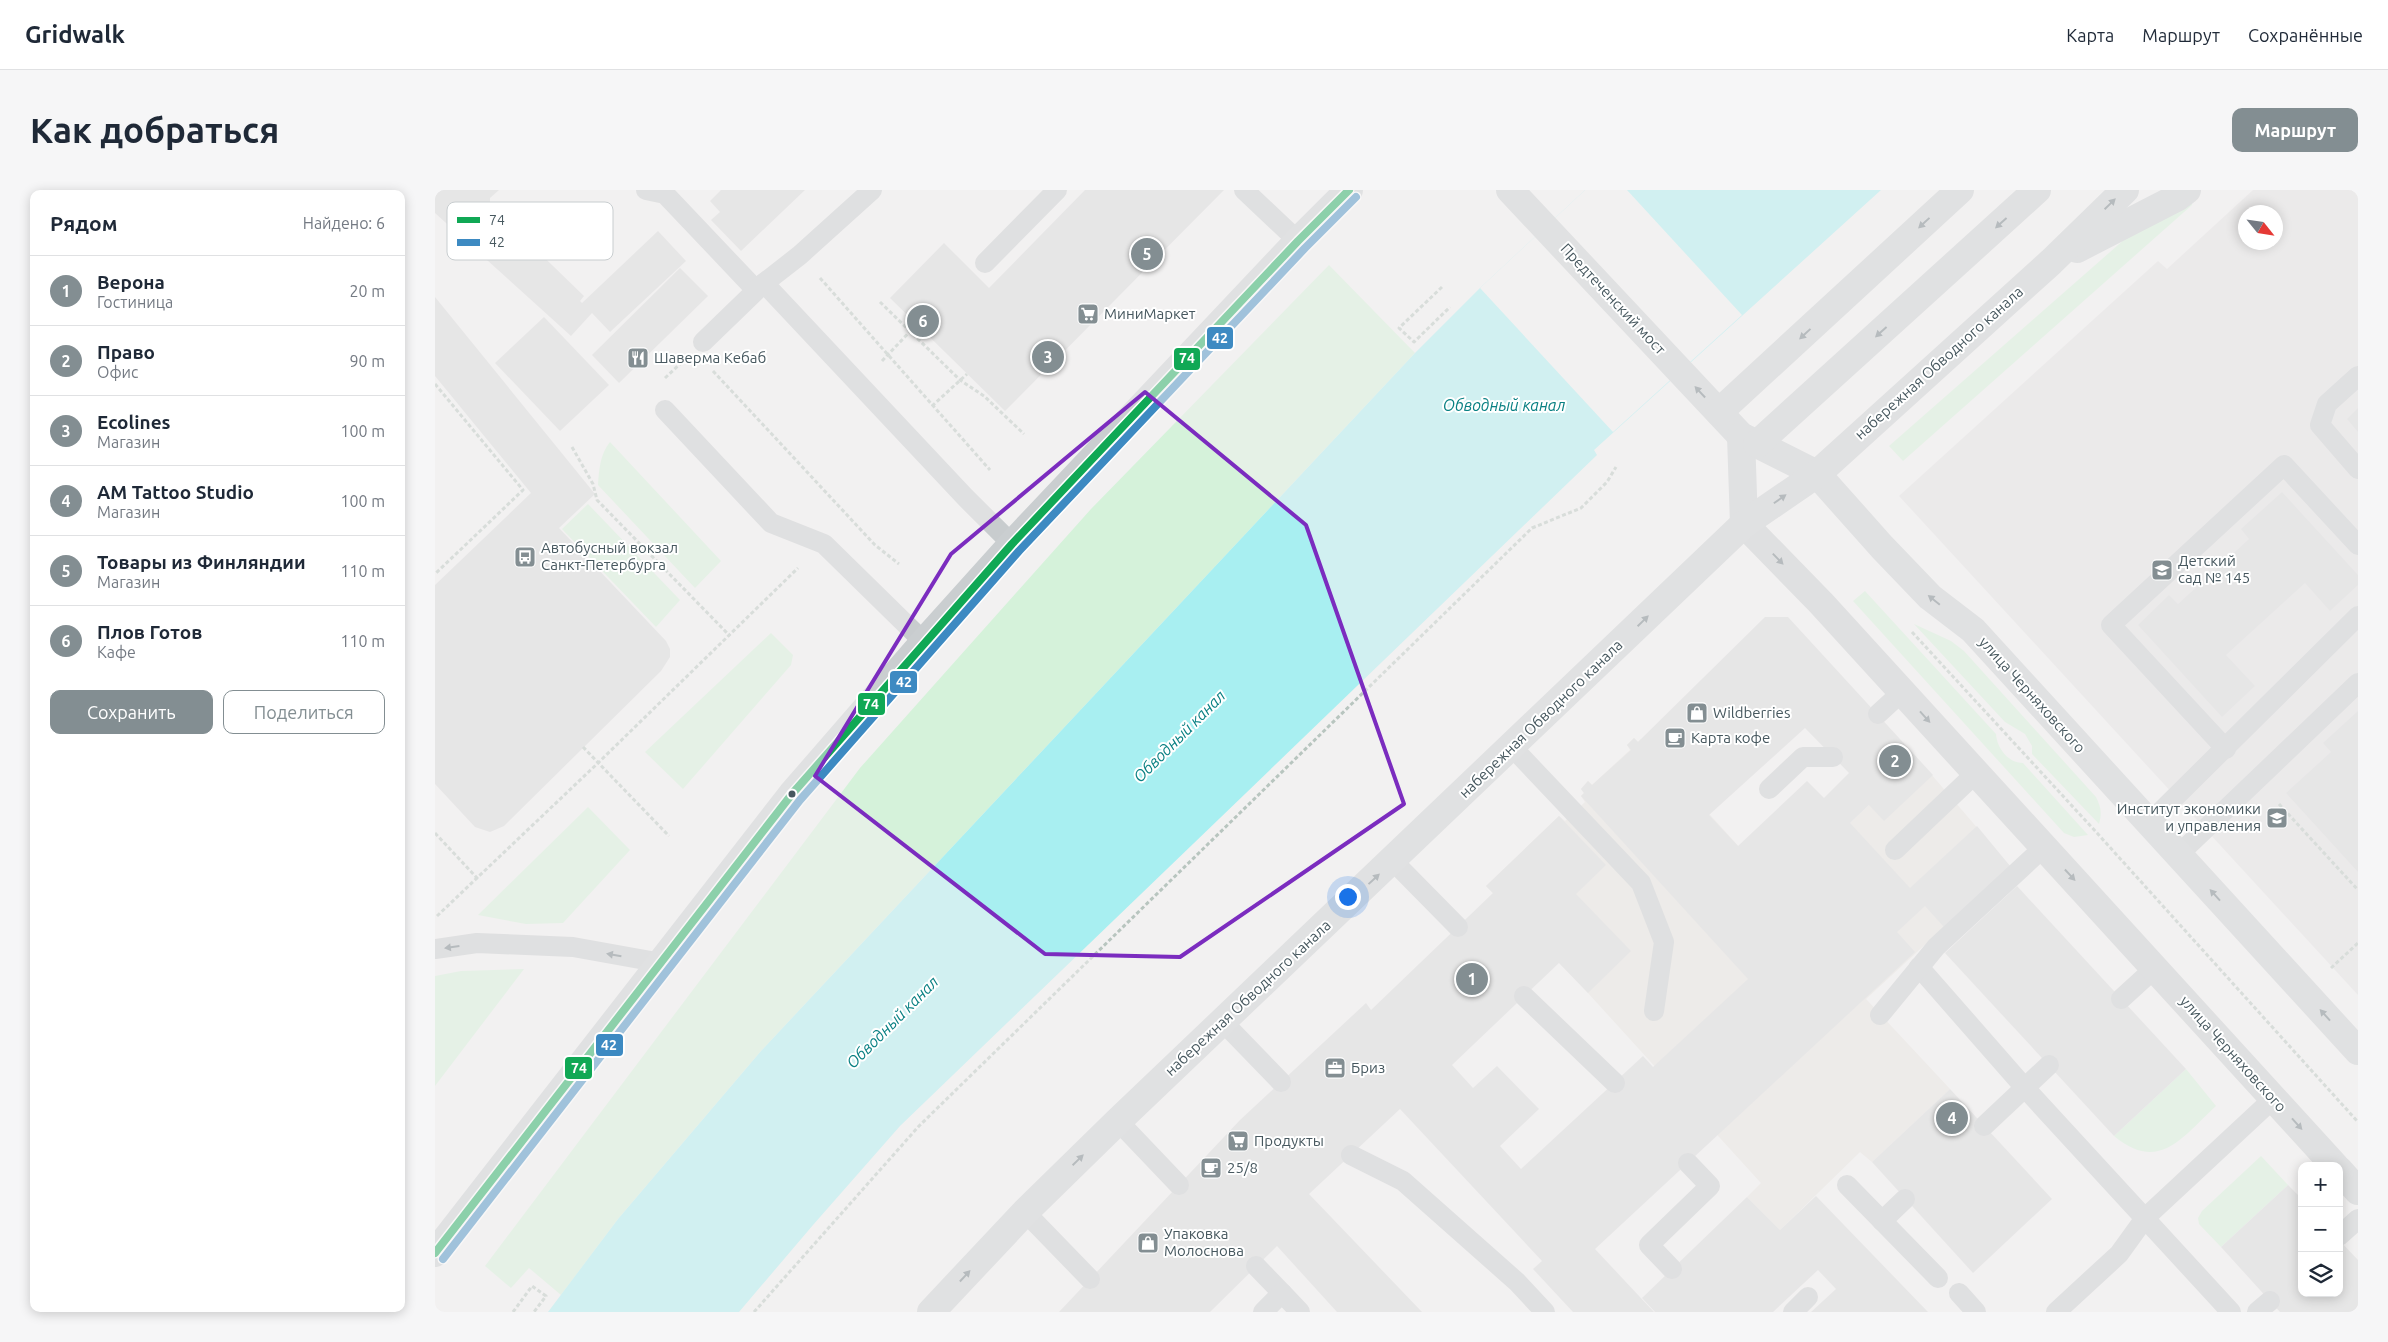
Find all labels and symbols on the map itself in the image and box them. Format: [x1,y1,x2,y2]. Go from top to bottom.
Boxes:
one-way arrow [2104,198,2116,210]
legend [447,202,613,260]
north arrow [2238,205,2283,250]
text: 74 [489,212,505,228]
one-way arrow [1918,217,1930,229]
one-way arrow [1996,217,2008,229]
text: 42 [489,234,505,250]
pin: 5 [1131,235,1163,273]
street label: Предтеченский мост [1558,240,1669,358]
street label: набережная Обводного канала [1851,283,2026,443]
pin: 6 [907,302,939,340]
supermarket icon: МиниМаркет [1076,302,1100,326]
place label: МиниМаркет [1104,305,1196,322]
line badge: 42 [1206,326,1234,350]
one-way arrow [1876,326,1888,338]
one-way arrow [1798,328,1811,339]
text: 42 [1212,330,1228,346]
pin: 3 [1032,338,1064,376]
restaurant icon: Шаверма Кебаб [626,346,650,370]
line badge: 74 [1173,347,1201,371]
place label: Шаверма Кебаб [654,349,766,366]
text: 74 [1179,350,1195,366]
one-way arrow [1694,386,1706,398]
water label: Обводный канал [1443,396,1565,414]
one-way arrow [1773,494,1787,504]
place label: Автобусный вокзал Санкт-Петербурга [541,539,678,573]
bus stop icon: Автобусный вокзал Санкт-Петербурга [513,545,537,569]
place label: Детский сад № 145 [2178,552,2250,586]
one-way arrow [1772,553,1784,565]
school or university icon: Детский сад № 145 [2150,558,2174,582]
one-way arrow [1928,595,1941,606]
one-way arrow [1637,615,1649,627]
street label: улица Черняховского [1976,633,2089,756]
street label: набережная Обводного канала [1456,636,1626,801]
line badge: 42 [889,670,918,694]
text: 42 [896,674,912,690]
water label: Обводный канал [1129,686,1229,786]
line badge: 74 [857,692,886,716]
text: 74 [863,696,879,712]
shop icon: Wildberries [1685,701,1709,725]
place label: Wildberries [1713,704,1790,721]
one-way arrow [1919,710,1930,723]
cafe icon: Карта кофе [1663,726,1687,750]
place label: Карта кофе [1691,729,1770,746]
pin: 2 [1879,742,1911,780]
unlabelled marker [787,789,797,799]
place label: Институт экономики и управления [2117,800,2261,834]
school or university icon: Институт экономики и управления [2265,806,2289,830]
one-way arrow [2064,869,2076,881]
one-way arrow [1368,873,1380,885]
your location [1335,884,1361,910]
one-way arrow [2209,889,2221,901]
street label: набережная Обводного канала [1161,916,1334,1079]
one-way arrow [444,943,460,951]
one-way arrow [605,950,621,958]
pin: 1 [1456,960,1488,998]
water label: Обводный канал [842,972,942,1072]
street label: улица Черняховского [2177,992,2290,1115]
one-way arrow [2319,1009,2331,1021]
line badge: 42 [595,1033,624,1057]
text: 42 [601,1037,617,1053]
line badge: 74 [564,1056,593,1080]
office icon: Бриз [1323,1056,1347,1080]
place label: Бриз [1351,1059,1385,1076]
text: 74 [571,1060,587,1076]
pin: 4 [1936,1099,1968,1137]
one-way arrow [2292,1118,2303,1131]
supermarket icon: Продукты [1226,1129,1250,1153]
place label: Продукты [1254,1132,1324,1149]
one-way arrow [1072,1154,1084,1166]
cafe icon: 25/8 [1199,1156,1223,1180]
place label: 25/8 [1227,1159,1258,1176]
place label: Упаковка Молоснова [1164,1225,1244,1259]
shop icon: Упаковка Молоснова [1136,1231,1160,1255]
one-way arrow [959,1271,971,1283]

